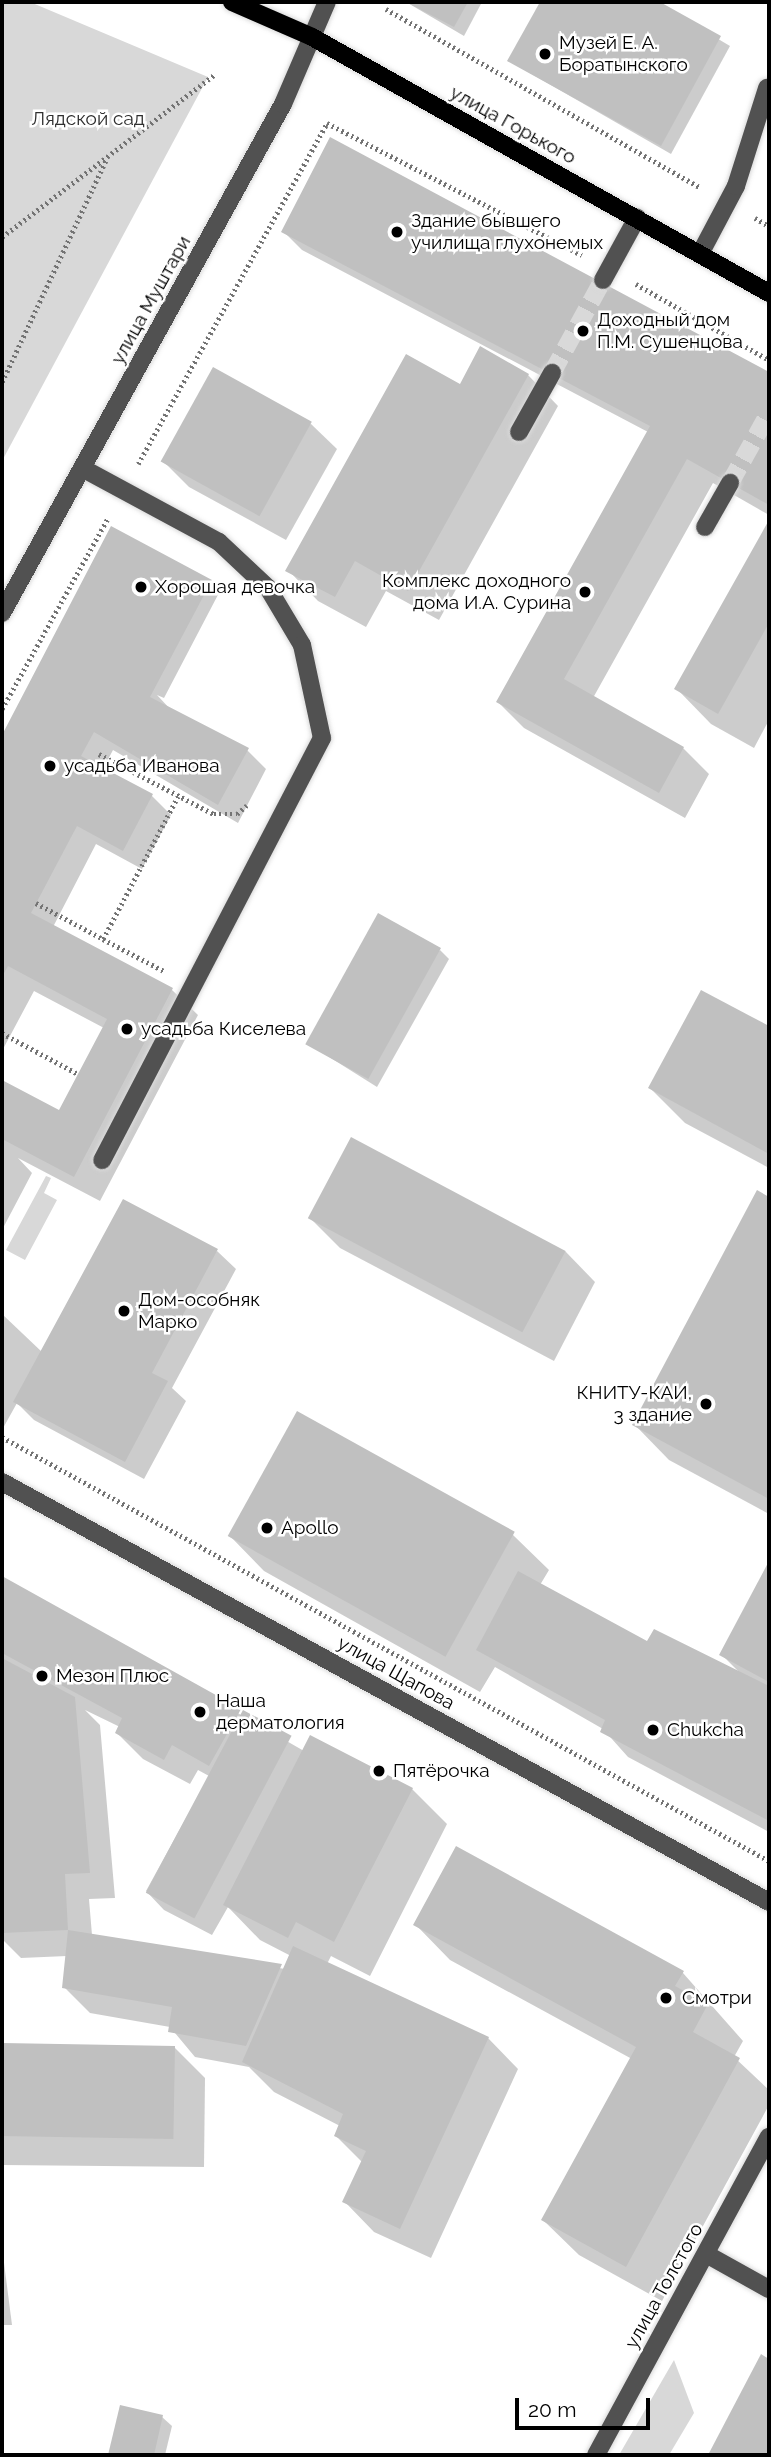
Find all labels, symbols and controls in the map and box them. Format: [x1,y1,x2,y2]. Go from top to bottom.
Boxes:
place label: Музей Е. А. Боратынского [559,32,688,76]
marker: Музей Е. А. Боратынского [537,46,553,62]
street label: улица Горького [446,81,580,169]
park label: Лядской сад [31,108,145,130]
place label: Здание бывшего училища глухонемых [411,210,603,254]
marker: Здание бывшего училища глухонемых [389,224,405,240]
street label: улица Муштари [106,232,196,368]
place label: Доходный дом П.М. Сушенцова [597,309,743,353]
marker: Доходный дом П.М. Сушенцова [575,323,591,339]
place label: Комплекс доходного дома И.А. Сурина [382,570,571,614]
place label: Хорошая девочка [155,576,315,598]
marker: Хорошая девочка [133,579,149,595]
marker: Комплекс доходного дома И.А. Сурина [577,584,593,600]
place label: усадьба Иванова [64,755,220,777]
marker: усадьба Иванова [42,758,58,774]
place label: усадьба Киселева [141,1018,306,1040]
marker: усадьба Киселева [119,1021,135,1037]
place label: Дом-особняк Марко [138,1289,260,1333]
marker: Дом-особняк Марко [116,1303,132,1319]
place label: КНИТУ-КАИ, 3 здание [577,1382,692,1426]
marker: КНИТУ-КАИ, 3 здание [698,1396,714,1412]
place label: Apollo [281,1517,339,1539]
marker: Apollo [259,1520,275,1536]
street label: улица Щапова [333,1631,459,1715]
place label: Мезон Плюс [56,1665,169,1687]
marker: Мезон Плюс [34,1668,50,1684]
place label: Наша дерматология [216,1690,345,1734]
marker: Наша дерматология [190,1702,210,1722]
place label: Chukcha [667,1719,744,1741]
marker: Chukcha [645,1722,661,1738]
place label: Пятёрочка [393,1760,490,1782]
marker: Пятёрочка [371,1763,387,1779]
place label: Смотри [682,1987,752,2009]
marker: Смотри [656,1988,676,2008]
street label: улица Толстого [620,2219,708,2353]
scale bar [519,2384,654,2428]
text: 20 m [528,2397,576,2422]

